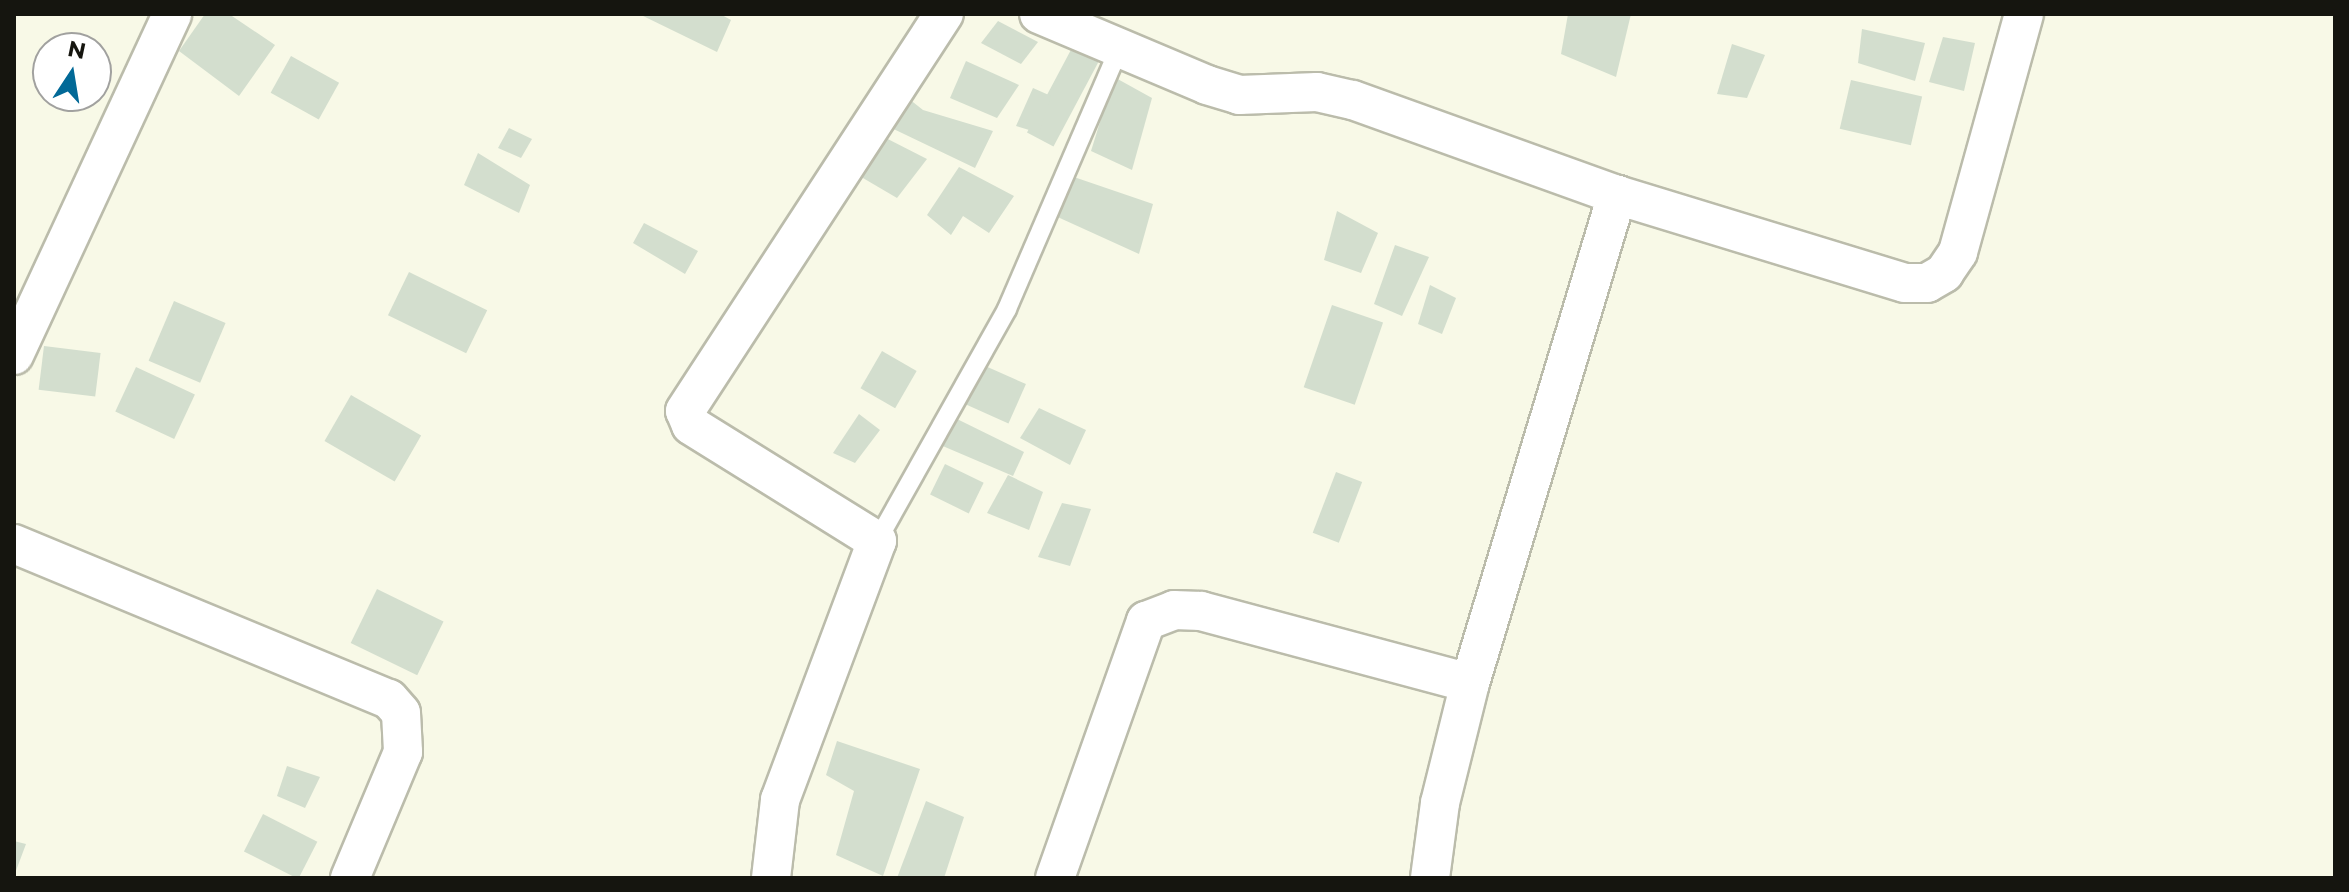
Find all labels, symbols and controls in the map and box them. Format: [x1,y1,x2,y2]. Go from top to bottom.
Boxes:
north arrow [32,32,112,112]
text: N [65,35,88,65]

